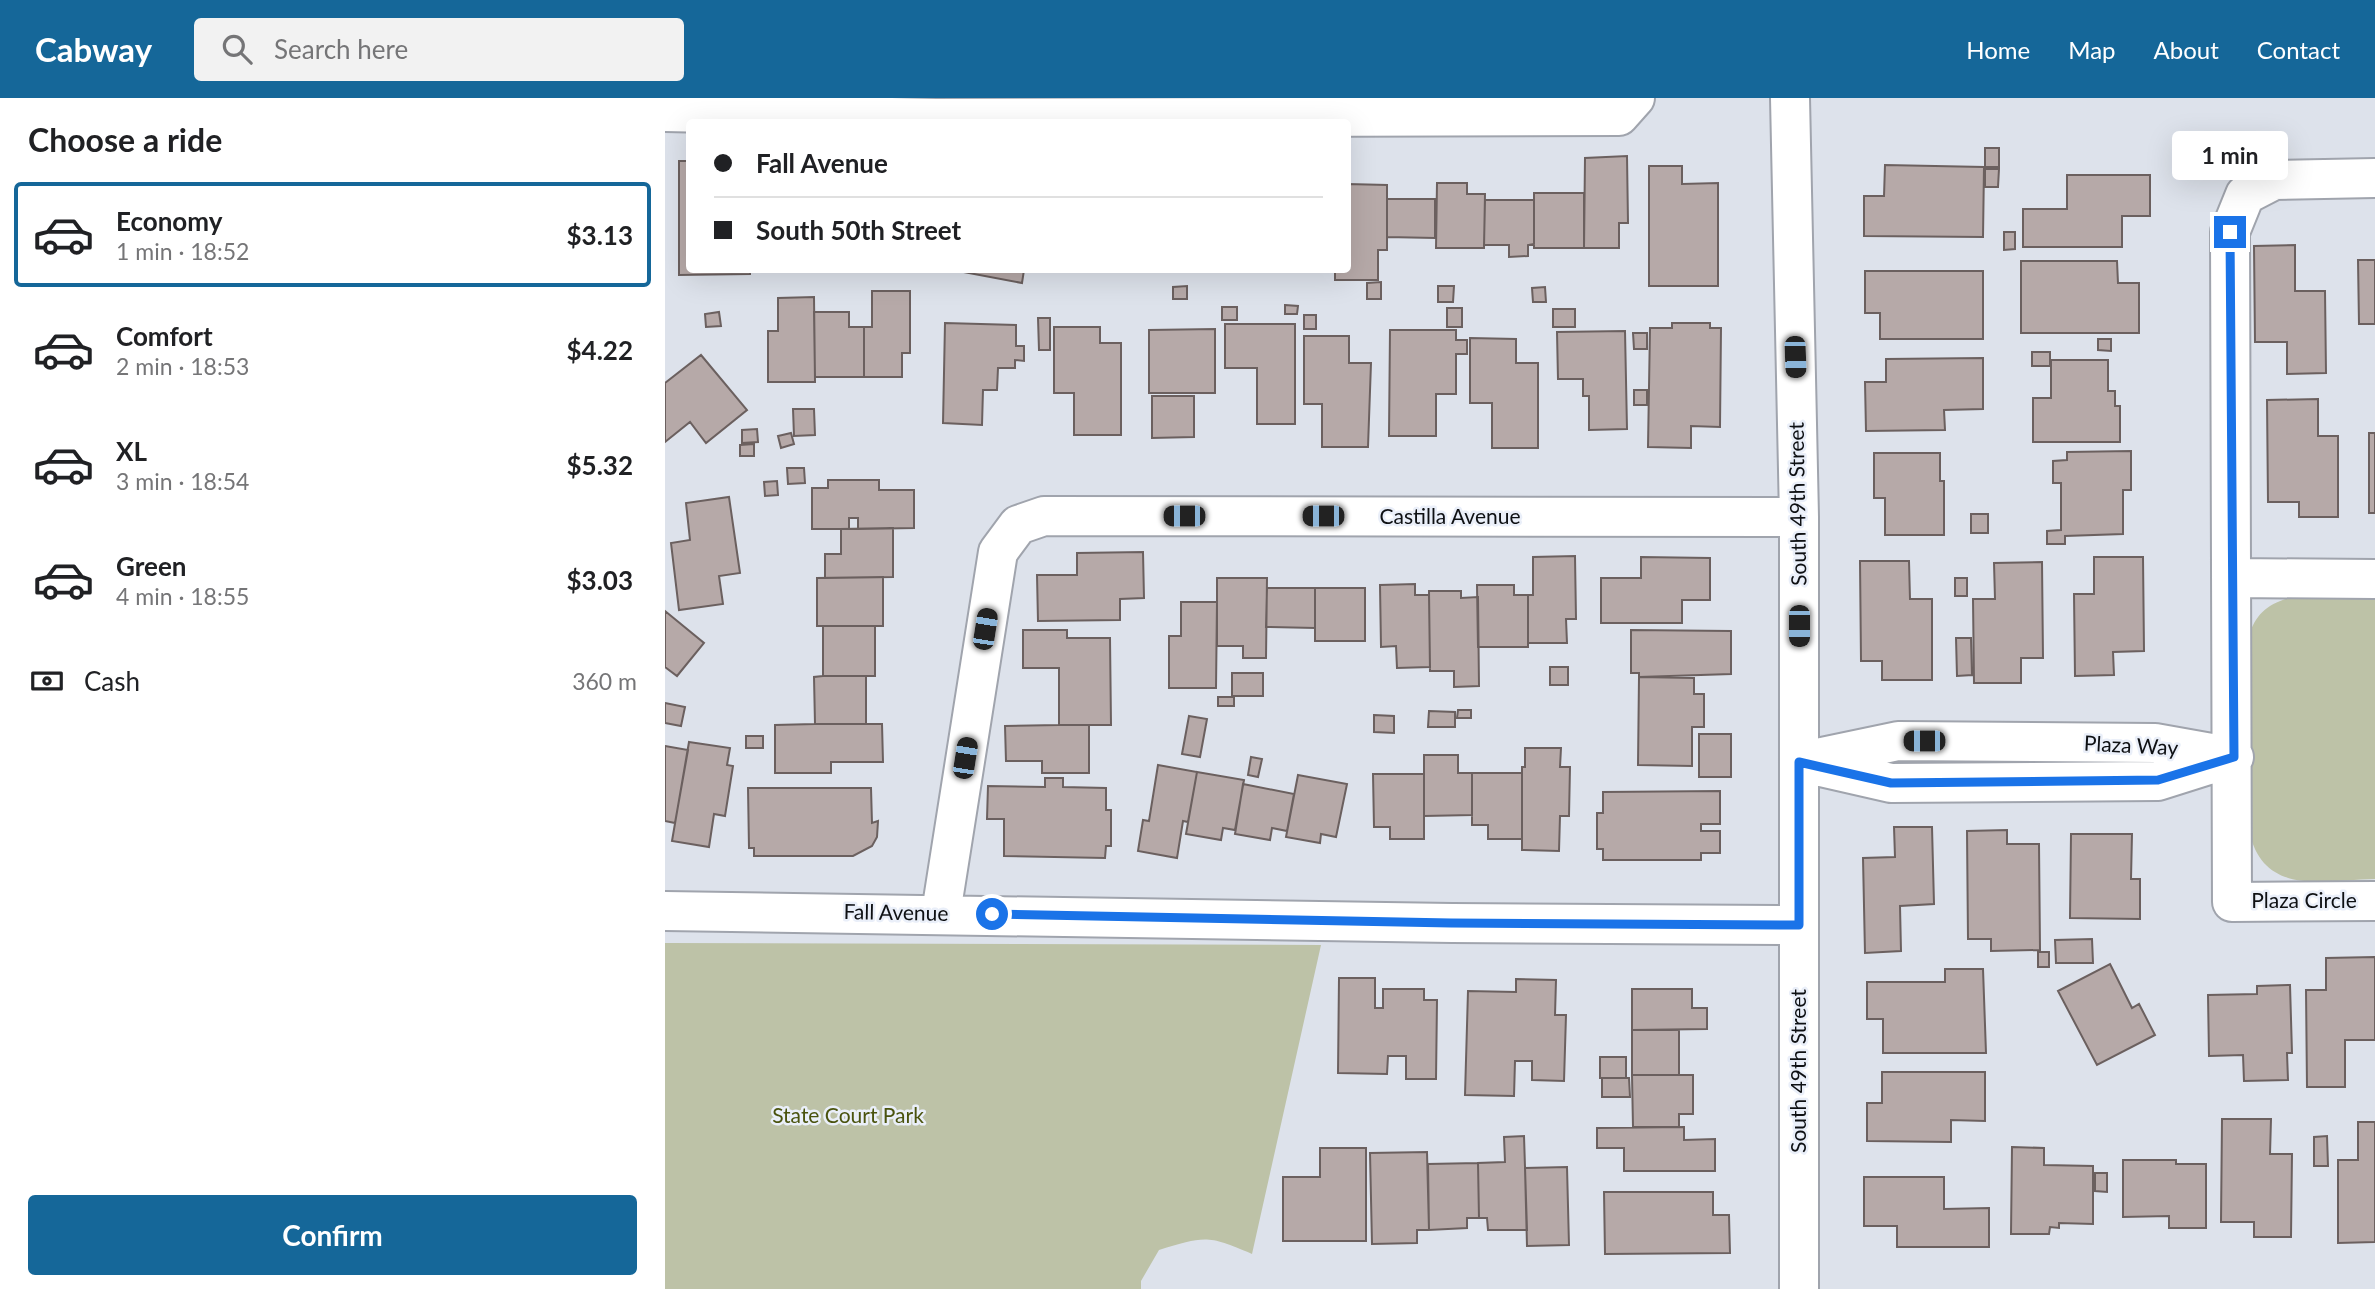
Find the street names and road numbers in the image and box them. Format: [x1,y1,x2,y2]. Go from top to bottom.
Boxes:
street label: South 49th Street [1783,421,1810,586]
street label: Castilla Avenue [1379,503,1521,528]
street label: Plaza Way [2083,730,2179,759]
street label: Plaza Circle [2251,887,2357,912]
street label: Fall Avenue [843,898,949,925]
street label: South 49th Street [1785,989,1810,1153]

